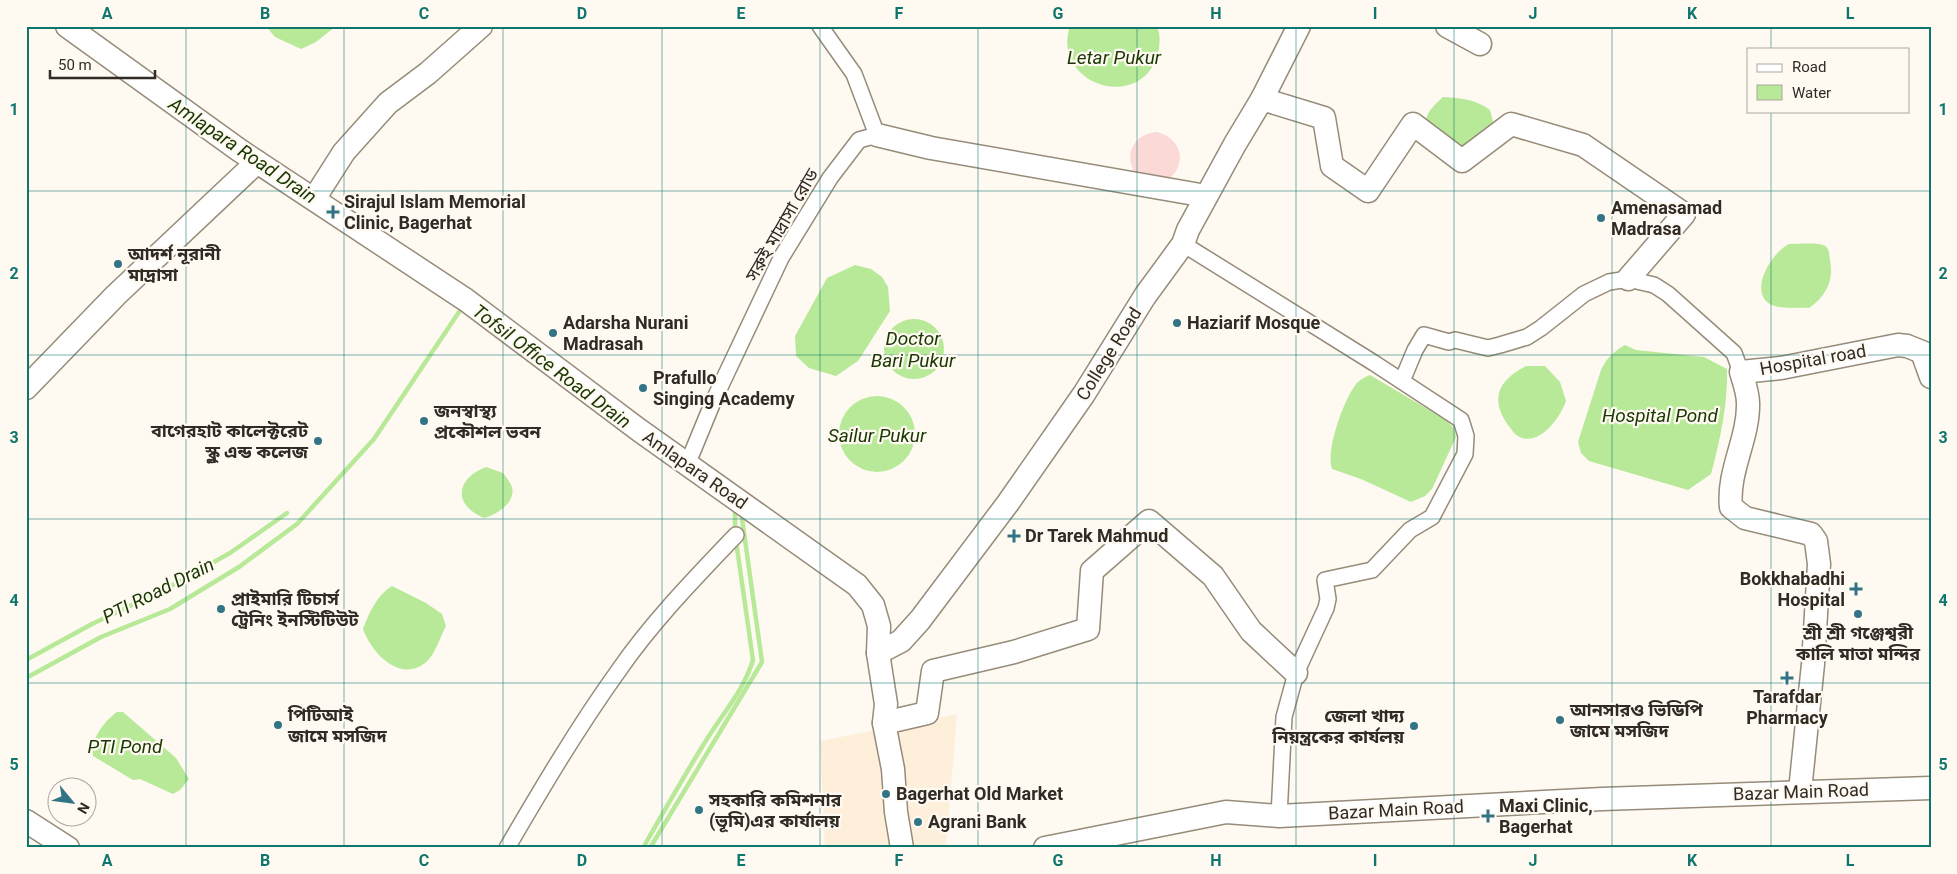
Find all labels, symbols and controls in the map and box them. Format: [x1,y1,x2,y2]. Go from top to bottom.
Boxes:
text: A [102,4,113,23]
text: B [260,4,270,23]
text: C [419,4,429,23]
text: D [577,4,587,23]
text: E [737,4,746,23]
text: F [895,4,904,23]
text: G [1053,4,1064,23]
text: H [1210,4,1222,23]
text: I [1373,4,1377,23]
text: J [1529,4,1537,23]
text: K [1687,4,1698,23]
text: L [1846,4,1855,23]
water label: Letar Pukur [1067,46,1162,69]
scale bar [50,48,155,80]
legend [1747,48,1910,112]
text: 50 m [58,56,92,74]
text: Road [1792,58,1826,76]
text: Water [1792,84,1831,102]
water label: Amlapara Road Drain [164,92,321,208]
text: 1 [9,100,19,119]
text: 1 [1938,100,1948,119]
street label: সরুই মাদ্রাসা রোড [740,165,822,286]
place label: Sirajul Islam Memorial Clinic, Bagerhat [344,191,526,233]
place label: Amenasamad Madrasa [1611,197,1722,239]
marker: Sirajul Islam Memorial Clinic, Bagerhat [326,205,340,219]
marker: Amenasamad Madrasa [1595,212,1607,224]
place label: আদর্শ নূরানী মাদ্রাসা [127,243,221,285]
marker: আদর্শ নূরানী মাদ্রাসা [112,258,124,270]
text: 2 [9,264,19,283]
text: 2 [1938,264,1948,283]
water label: Tofsil Office Road Drain [468,299,635,433]
street label: College Road [1072,303,1145,404]
place label: Adarsha Nurani Madrasah [563,312,688,354]
place label: Haziarif Mosque [1187,312,1321,333]
marker: Haziarif Mosque [1171,317,1183,329]
marker: Adarsha Nurani Madrasah [547,327,559,339]
water label: Doctor Bari Pukur [871,327,956,372]
street label: Hospital road [1758,340,1868,379]
place label: Prafullo Singing Academy [653,367,795,409]
marker: Prafullo Singing Academy [637,382,649,394]
place label: জনস্বাস্থ্য প্রকৌশল ভবন [433,400,542,442]
water label: Hospital Pond [1602,404,1719,427]
marker: জনস্বাস্থ্য প্রকৌশল ভবন [418,415,430,427]
place label: বাগেরহাট কালেক্টরেট স্কুল এন্ড কলেজ [150,420,309,464]
water label: Sailur Pukur [828,424,927,447]
street label: Amlapara Road [639,426,752,513]
text: 3 [9,428,19,447]
text: 3 [1938,428,1948,447]
marker: বাগেরহাট কালেক্টরেট স্কুল এন্ড কলেজ [312,435,324,447]
place label: Dr Tarek Mahmud [1025,525,1168,546]
marker: Dr Tarek Mahmud [1007,529,1021,543]
water label: PTI Road Drain [99,553,218,628]
place label: Bokkhabadhi Hospital [1740,568,1845,610]
marker: Bokkhabadhi Hospital [1849,582,1863,596]
place label: প্রাইমারি টিচার্স ট্রেনিং ইনস্টিটিউট [231,588,360,630]
text: 4 [9,591,19,610]
text: 4 [1938,591,1948,610]
marker: প্রাইমারি টিচার্স ট্রেনিং ইনস্টিটিউট [215,603,227,615]
marker: শ্রী শ্রী গঞ্জেশ্বরী কালি মাতা মন্দির [1852,608,1864,620]
place label: শ্রী শ্রী গঞ্জেশ্বরী কালি মাতা মন্দির [1795,622,1921,664]
marker: Tarafdar Pharmacy [1781,672,1793,684]
place label: Tarafdar Pharmacy [1746,686,1829,728]
place label: আনসারও ভিডিপি জামে মসজিদ [1569,699,1704,741]
place label: পিটিআই জামে মসজিদ [287,704,387,746]
place label: জেলা খাদ্য নিয়ন্ত্রকের কার্যলয় [1271,705,1405,747]
marker: আনসারও ভিডিপি জামে মসজিদ [1554,714,1566,726]
marker: পিটিআই জামে মসজিদ [272,719,284,731]
marker: জেলা খাদ্য নিয়ন্ত্রকের কার্যলয় [1408,720,1420,732]
water label: PTI Pond [88,735,163,758]
text: 5 [9,755,19,774]
text: 5 [1938,755,1948,774]
north arrow [48,776,98,826]
street label: Bazar Main Road [1733,779,1869,804]
place label: Bagerhat Old Market [896,783,1063,804]
marker: Bagerhat Old Market [880,788,892,800]
place label: সহকারি কমিশনার (ভূমি)এর কার্যালয় [708,789,843,833]
street label: Bazar Main Road [1328,795,1464,824]
place label: Maxi Clinic, Bagerhat [1499,795,1593,837]
text: N [74,800,93,817]
marker: সহকারি কমিশনার (ভূমি)এর কার্যালয় [693,804,705,816]
marker: Maxi Clinic, Bagerhat [1481,809,1495,823]
place label: Agrani Bank [928,811,1027,832]
marker: Agrani Bank [912,816,924,828]
text: A [102,851,113,870]
text: B [260,851,270,870]
text: C [419,851,429,870]
text: D [577,851,587,870]
text: E [737,851,746,870]
text: F [895,851,904,870]
text: G [1053,851,1064,870]
text: H [1210,851,1222,870]
text: I [1373,851,1377,870]
text: J [1529,851,1537,870]
text: K [1687,851,1698,870]
text: L [1846,851,1855,870]

